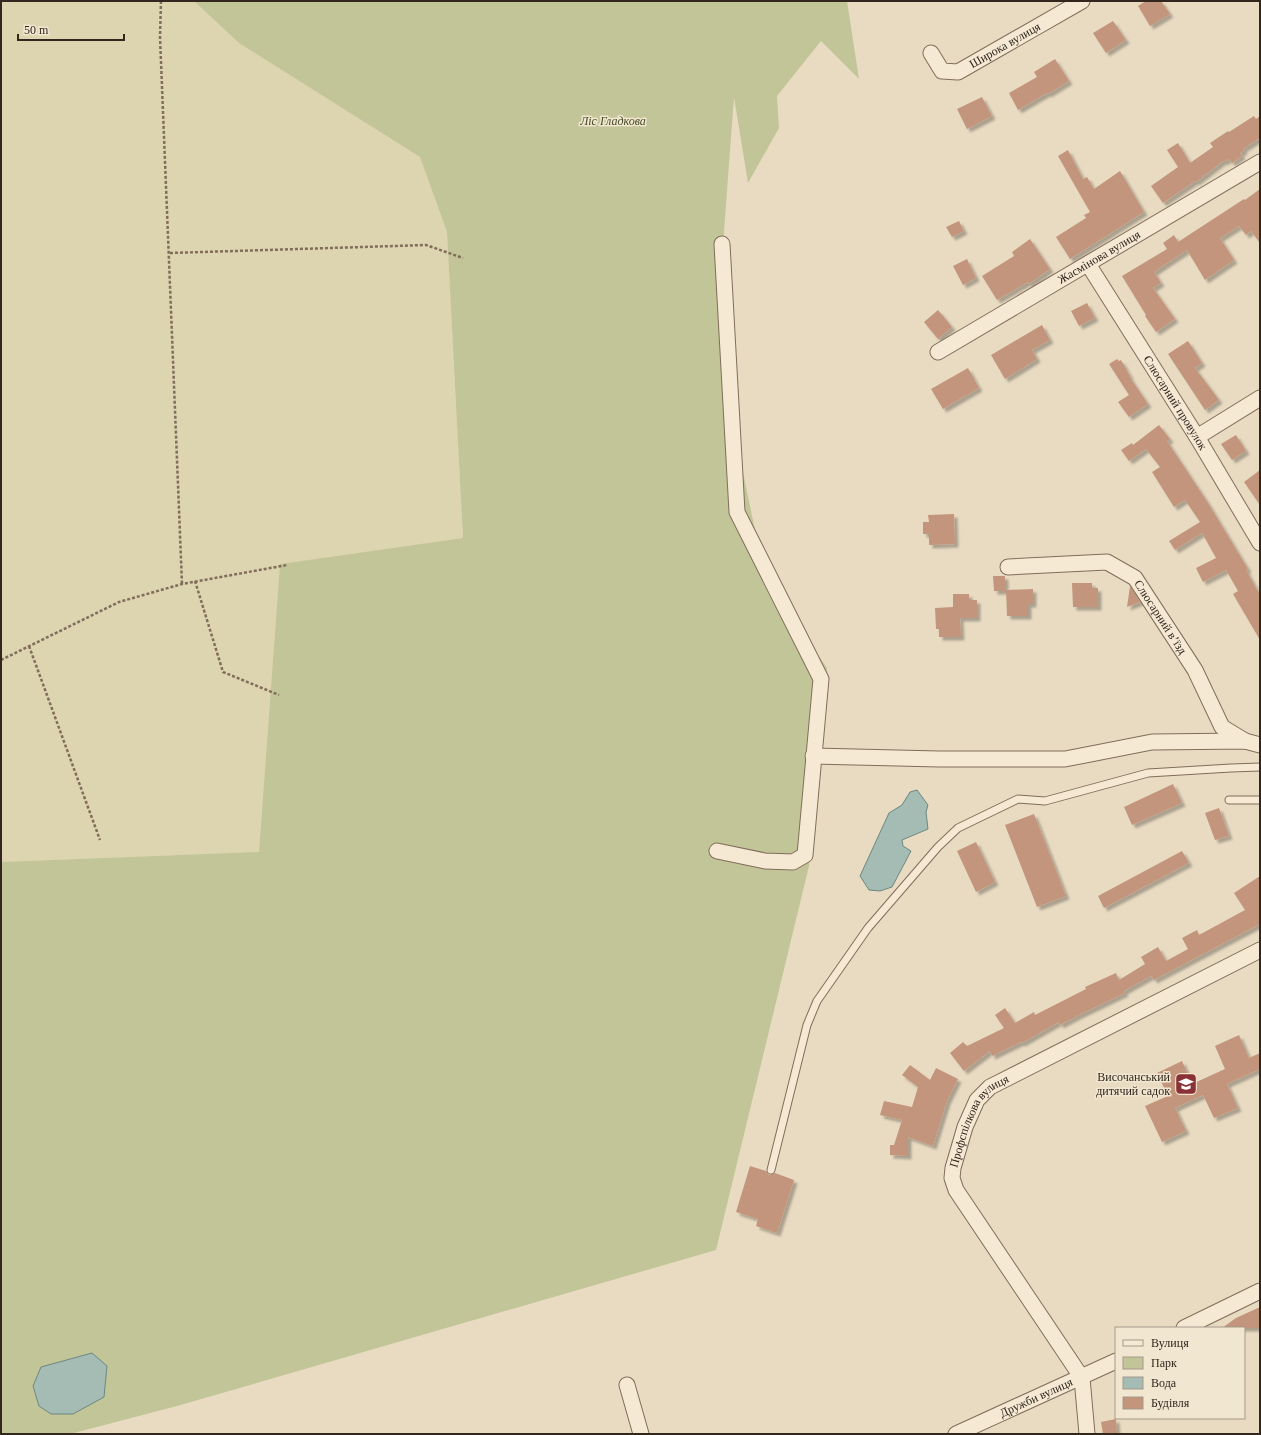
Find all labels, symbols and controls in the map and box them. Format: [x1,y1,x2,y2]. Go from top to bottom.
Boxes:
scale bar [18,16,124,42]
street label: Широка вулиця [967,19,1043,71]
text: 50 m [24,23,49,37]
park label: Ліс Гладкова [579,114,646,128]
street label: Жасмінова вулиця [1055,227,1143,287]
street label: Слюсарний провулок [1140,353,1210,453]
street label: Слюсарний в’їзд [1131,577,1190,657]
place label: Височанський дитячий садок [1096,1070,1171,1098]
school or university icon: Височанський дитячий садок [1173,1071,1199,1097]
street label: Профспілкова вулиця [947,1072,1011,1169]
legend [1115,1327,1245,1419]
text: Вулиця [1151,1336,1189,1350]
text: Парк [1151,1356,1177,1370]
street label: Дружби вулиця [997,1375,1075,1420]
text: Вода [1151,1376,1177,1390]
text: Будівля [1151,1396,1190,1410]

